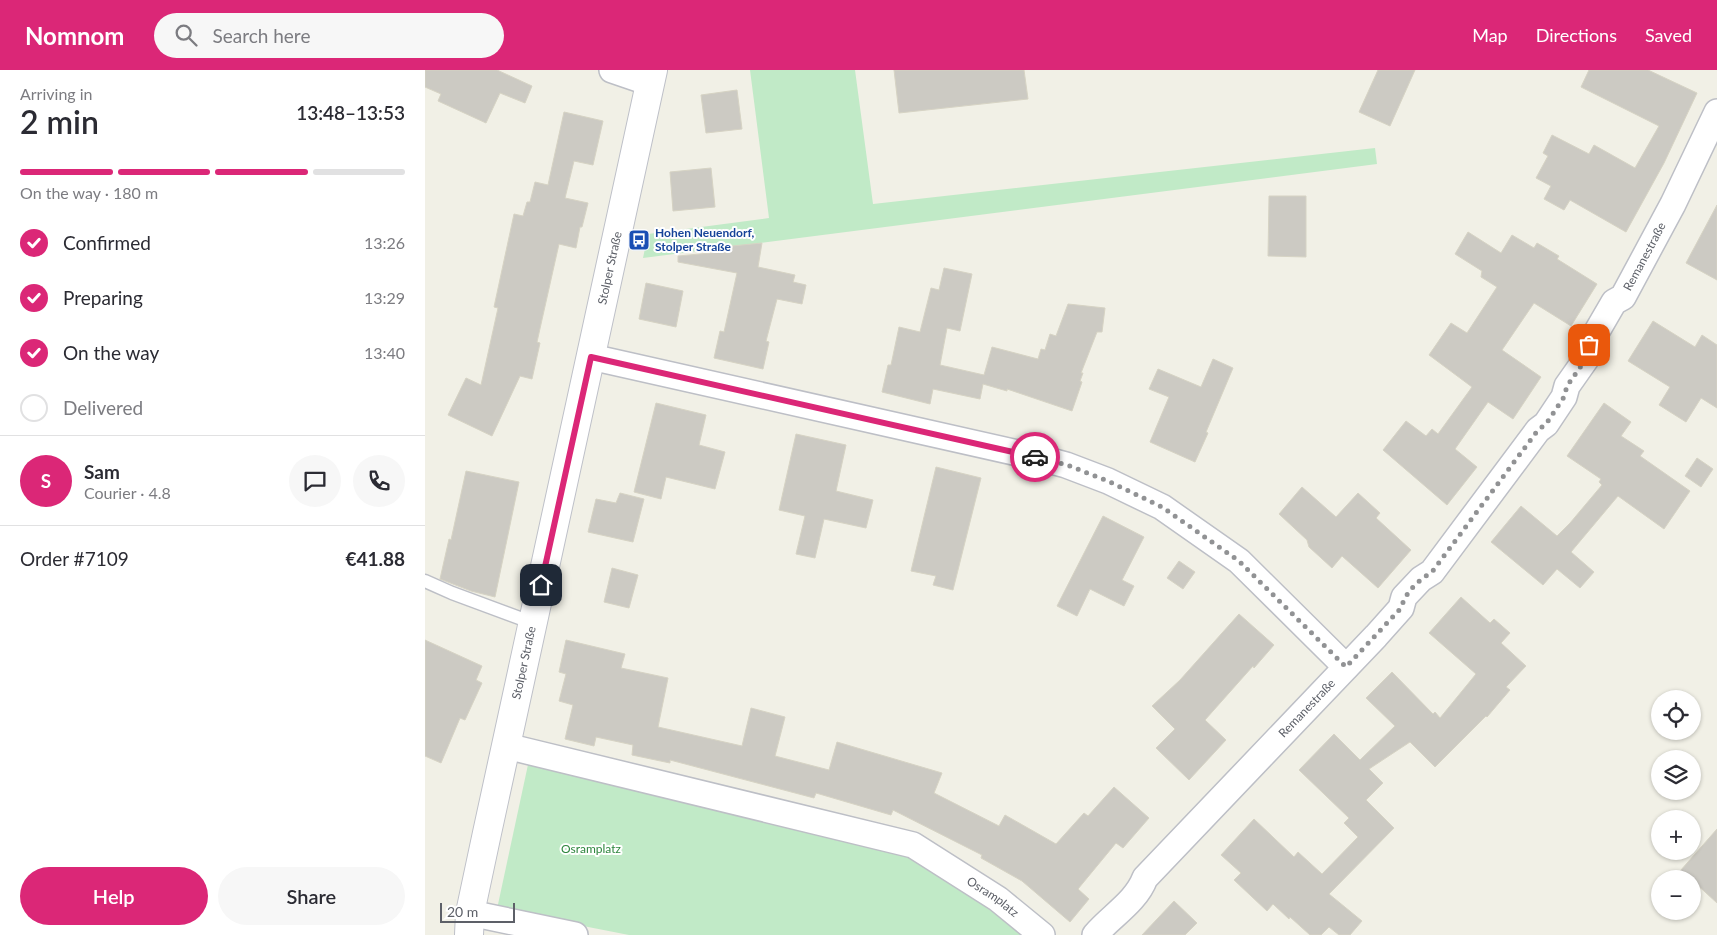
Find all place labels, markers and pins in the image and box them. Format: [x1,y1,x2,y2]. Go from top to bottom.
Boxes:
place label: Hohen Neuendorf, Stolper Straße [655,225,754,254]
bus stop icon: Hohen Neuendorf, Stolper Straße [627,228,651,252]
pin [1568,324,1610,366]
pin [520,564,562,606]

